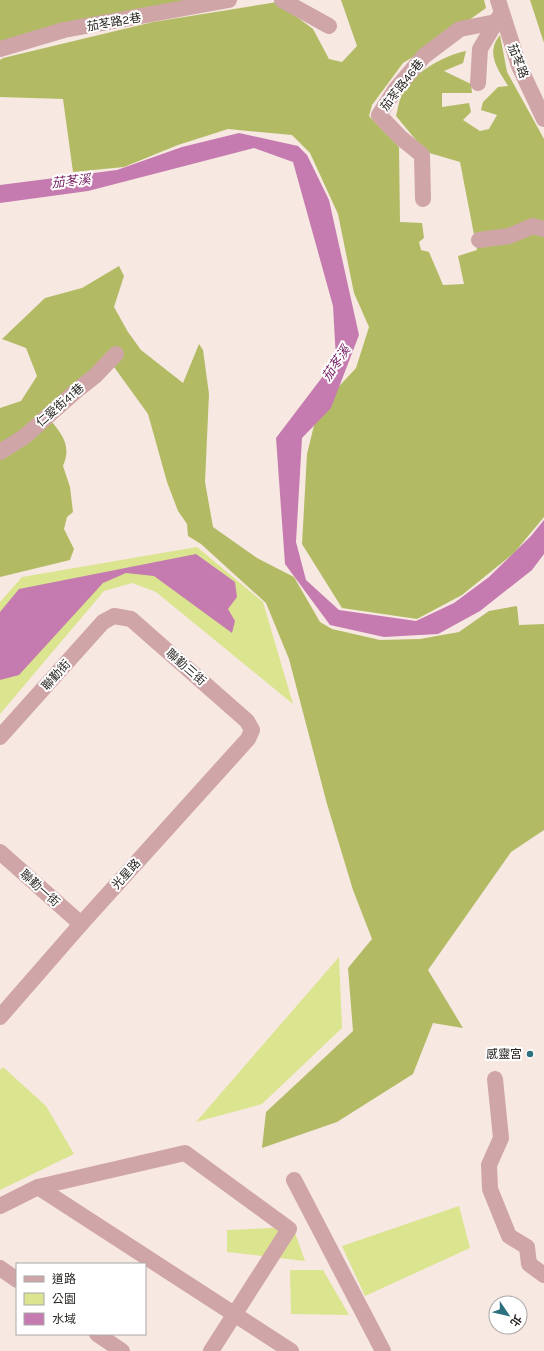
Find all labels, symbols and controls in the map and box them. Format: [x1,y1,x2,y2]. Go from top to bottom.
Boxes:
street label: 茄苳路2巷 [86,10,142,34]
street label: 茄苳路 [505,42,531,80]
street label: 茄苳路46巷 [378,56,426,114]
water label: 茄苳溪 [51,171,93,190]
water label: 茄苳溪 [319,341,354,383]
street label: 仁愛街41巷 [33,380,87,430]
street label: 聯勤三街 [163,646,209,688]
street label: 聯勤街 [39,657,73,693]
street label: 光星路 [109,856,143,892]
street label: 聯勤一街 [17,867,63,909]
place label: 感靈宮 [486,1047,522,1061]
marker: 感靈宮 [525,1049,535,1059]
legend [16,1263,146,1335]
text: 道路 [52,1272,76,1286]
text: 公園 [52,1292,76,1306]
north arrow [488,1295,528,1335]
text: 水域 [52,1312,76,1326]
text: 北 [507,1312,524,1329]

